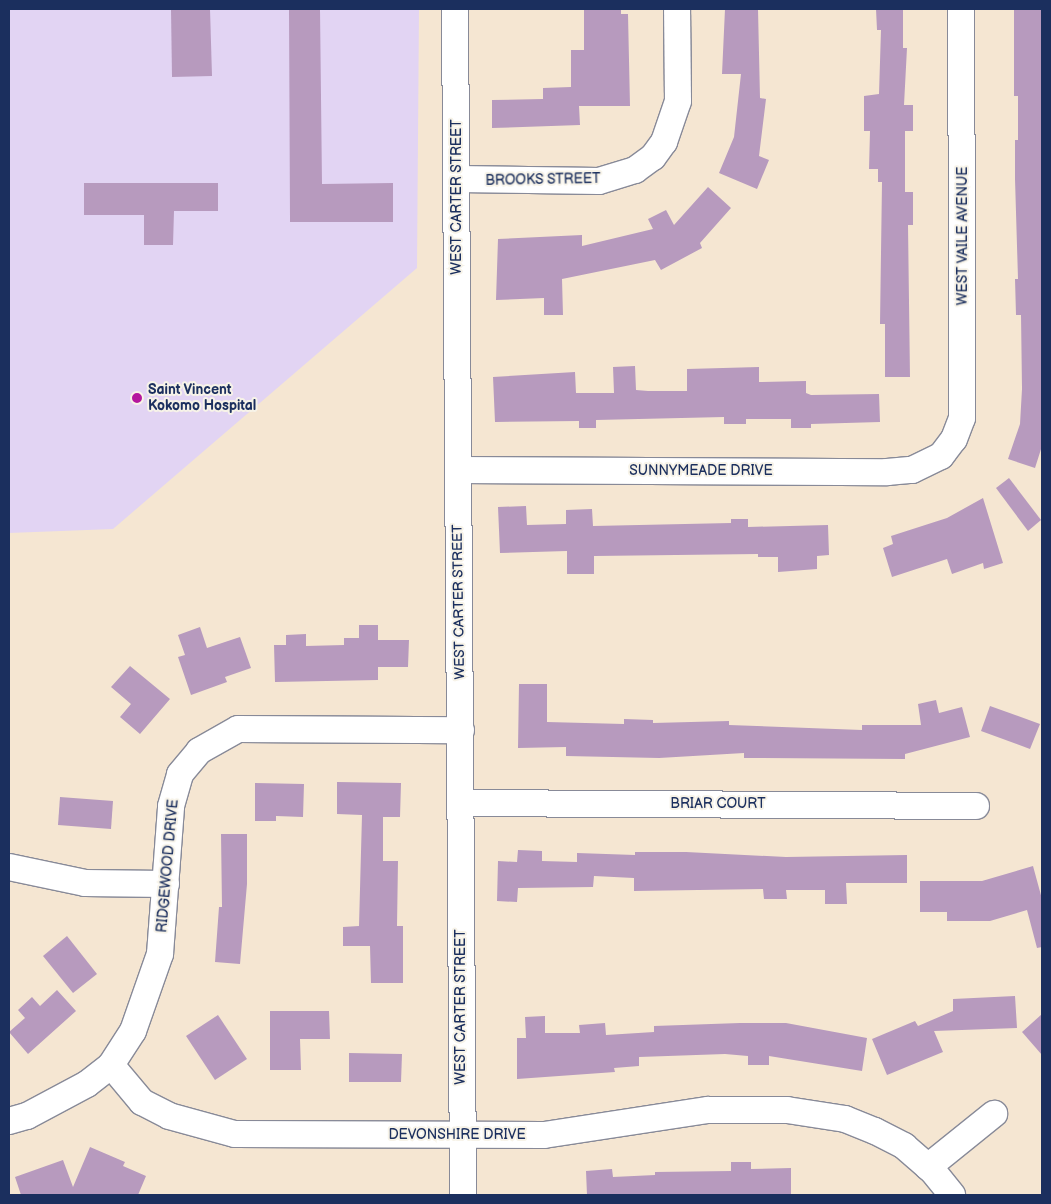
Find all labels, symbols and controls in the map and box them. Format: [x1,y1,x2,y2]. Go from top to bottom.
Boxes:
street label: WEST CARTER STREET [449,119,465,275]
street label: WEST VAILE AVENUE [955,166,971,306]
street label: BROOKS STREET [485,171,601,189]
place label: Saint Vincent Kokomo Hospital [148,382,256,414]
marker: Saint Vincent Kokomo Hospital [130,391,144,405]
street label: SUNNYMEADE DRIVE [629,463,773,479]
street label: WEST CARTER STREET [449,524,469,680]
street label: BRIAR COURT [670,796,766,812]
street label: RIDGEWOOD DRIVE [154,799,182,933]
street label: WEST CARTER STREET [453,929,469,1085]
street label: DEVONSHIRE DRIVE [388,1127,526,1143]

